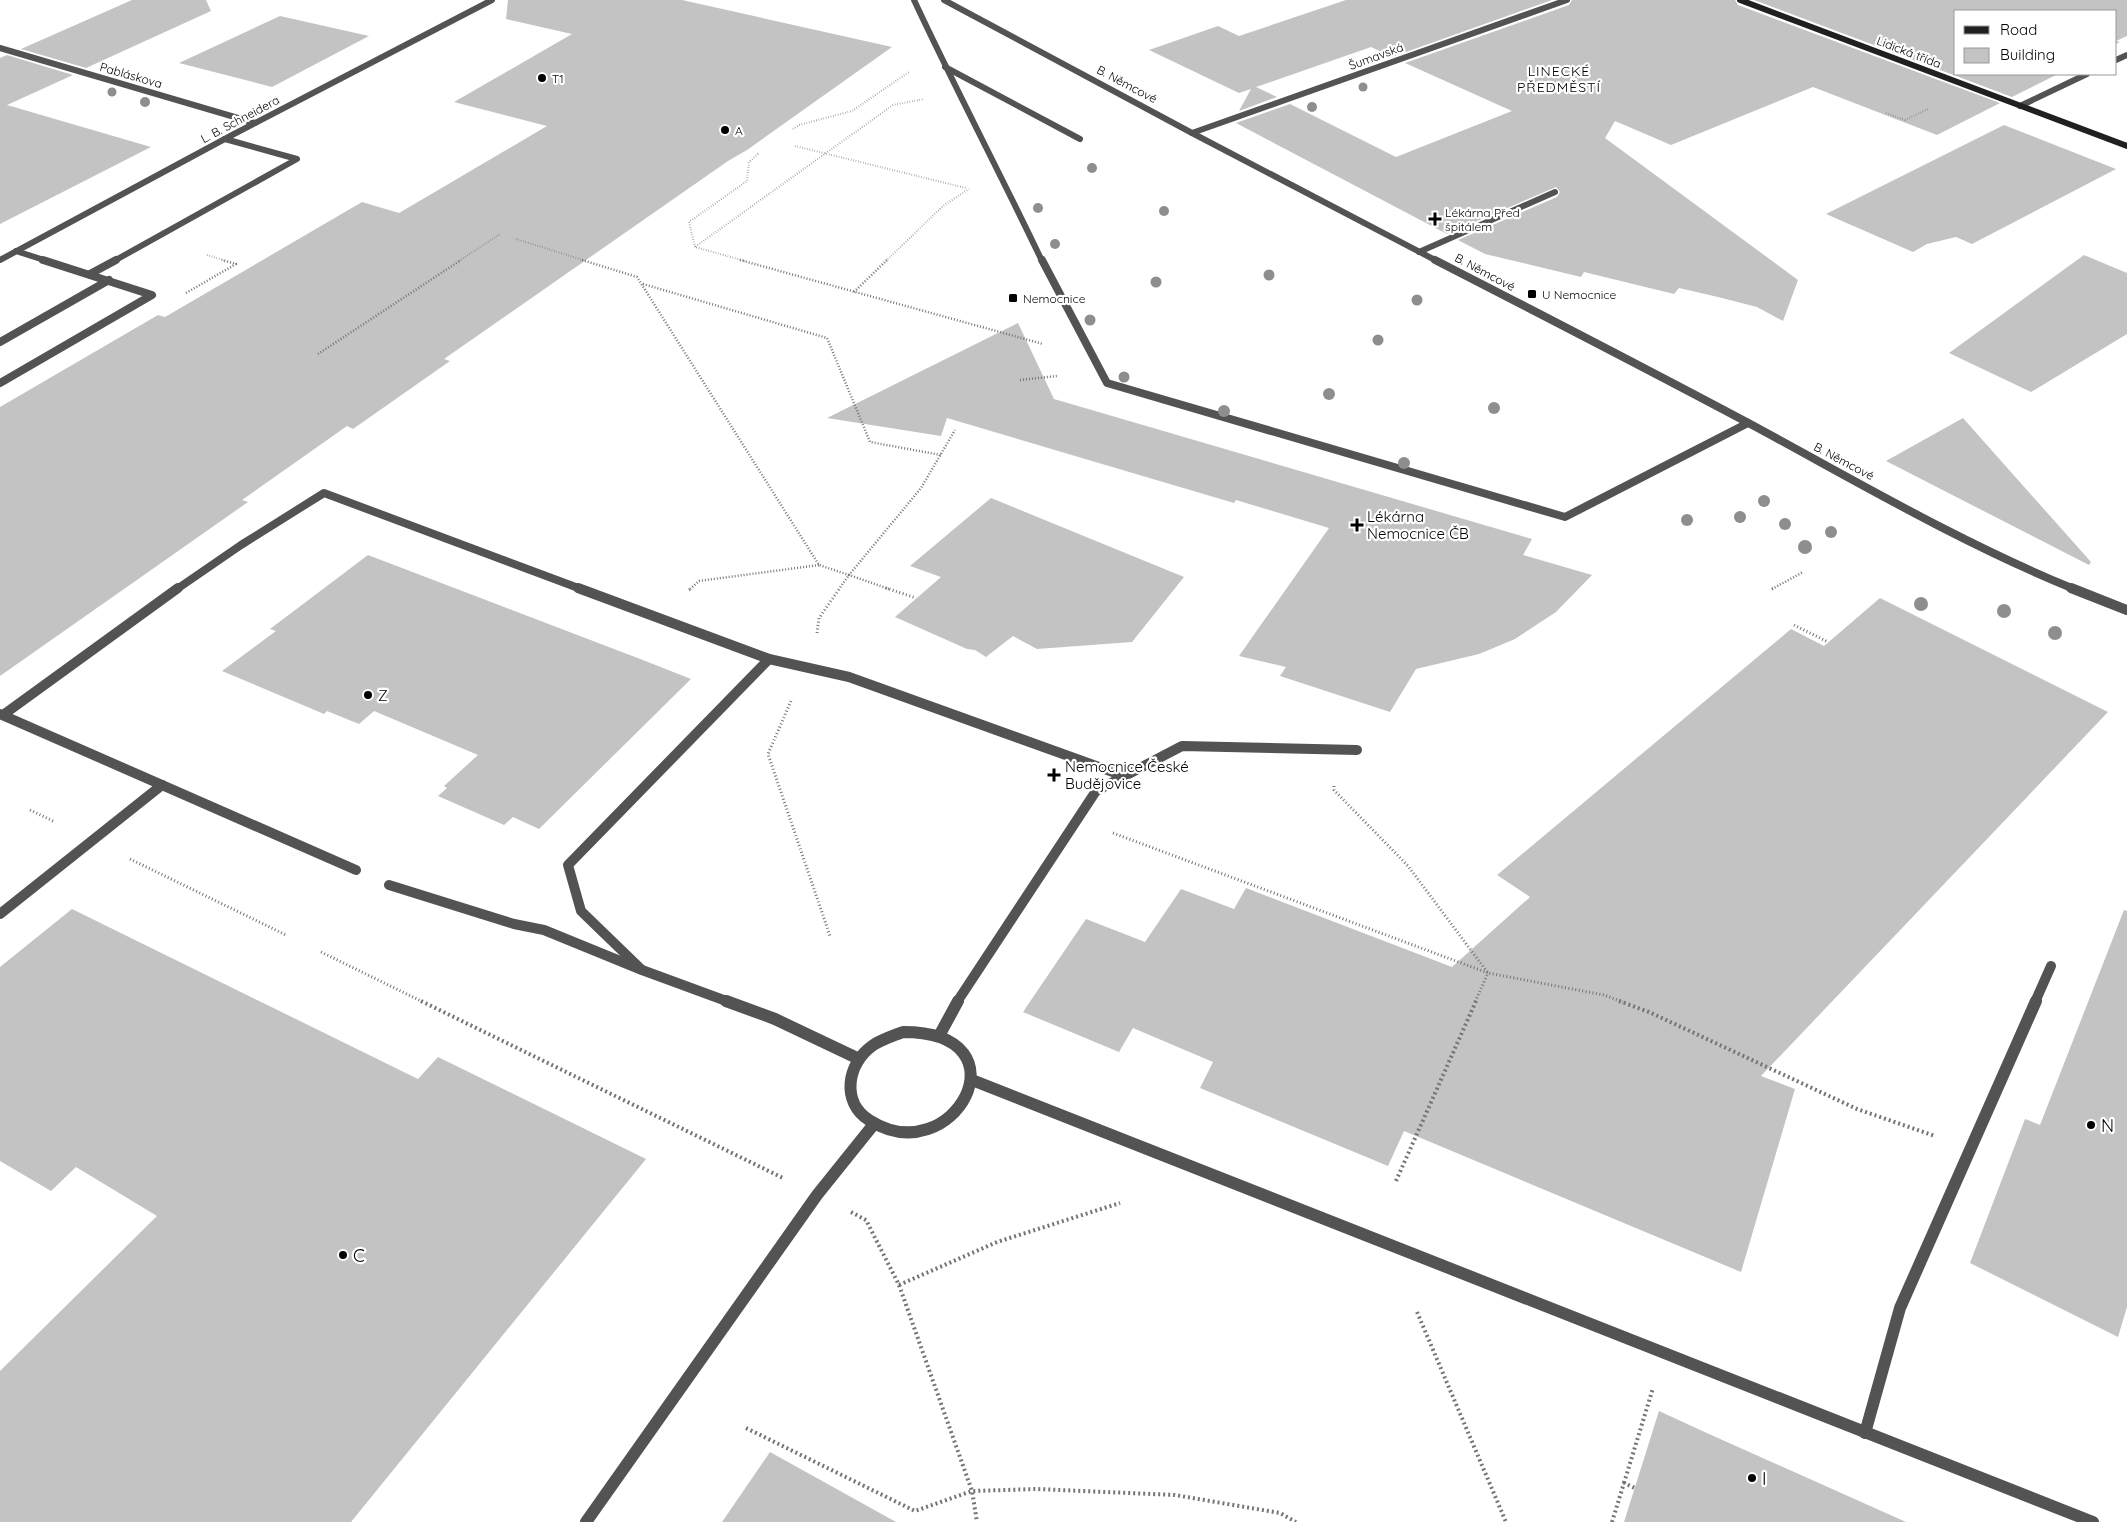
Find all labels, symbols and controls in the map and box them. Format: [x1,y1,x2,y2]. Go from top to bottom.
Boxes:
legend [1954,10,2117,75]
text: Road [2000,20,2037,39]
street label: Lidická třída [1875,33,1943,71]
street label: Šumavská [1347,39,1405,73]
text: Building [2000,45,2055,64]
street label: Pabláskova [98,59,164,91]
street label: B. Němcové [1094,62,1160,106]
district label: LINECKÉ PŘEDMĚSTÍ [1517,62,1601,96]
place label: T1 [552,71,564,86]
marker: T1 [536,72,548,84]
street label: L. B. Schneidera [198,92,282,146]
place label: A [735,123,743,138]
marker: A [719,124,731,136]
place label: Lékárna Před špitálem [1445,205,1520,234]
marker: Lékárna Před špitálem [1429,213,1441,225]
street label: B. Němcové [1452,250,1518,294]
place label: U Nemocnice [1542,287,1616,302]
marker: U Nemocnice [1526,288,1538,300]
place label: Nemocnice [1023,291,1086,306]
marker: Nemocnice [1007,292,1019,304]
street label: B. Němcové [1811,439,1877,483]
place label: Lékárna Nemocnice ČB [1367,507,1469,543]
marker: Lékárna Nemocnice ČB [1351,519,1363,531]
place label: Z [378,686,388,705]
marker: Z [362,689,374,701]
place label: Nemocnice České Budějovice [1065,757,1189,793]
marker: Nemocnice České Budějovice [1047,768,1061,782]
place label: N [2101,1114,2114,1137]
marker: N [2085,1119,2097,1131]
place label: C [353,1244,365,1267]
marker: C [337,1249,349,1261]
place label: I [1762,1467,1767,1490]
marker: I [1746,1472,1758,1484]

